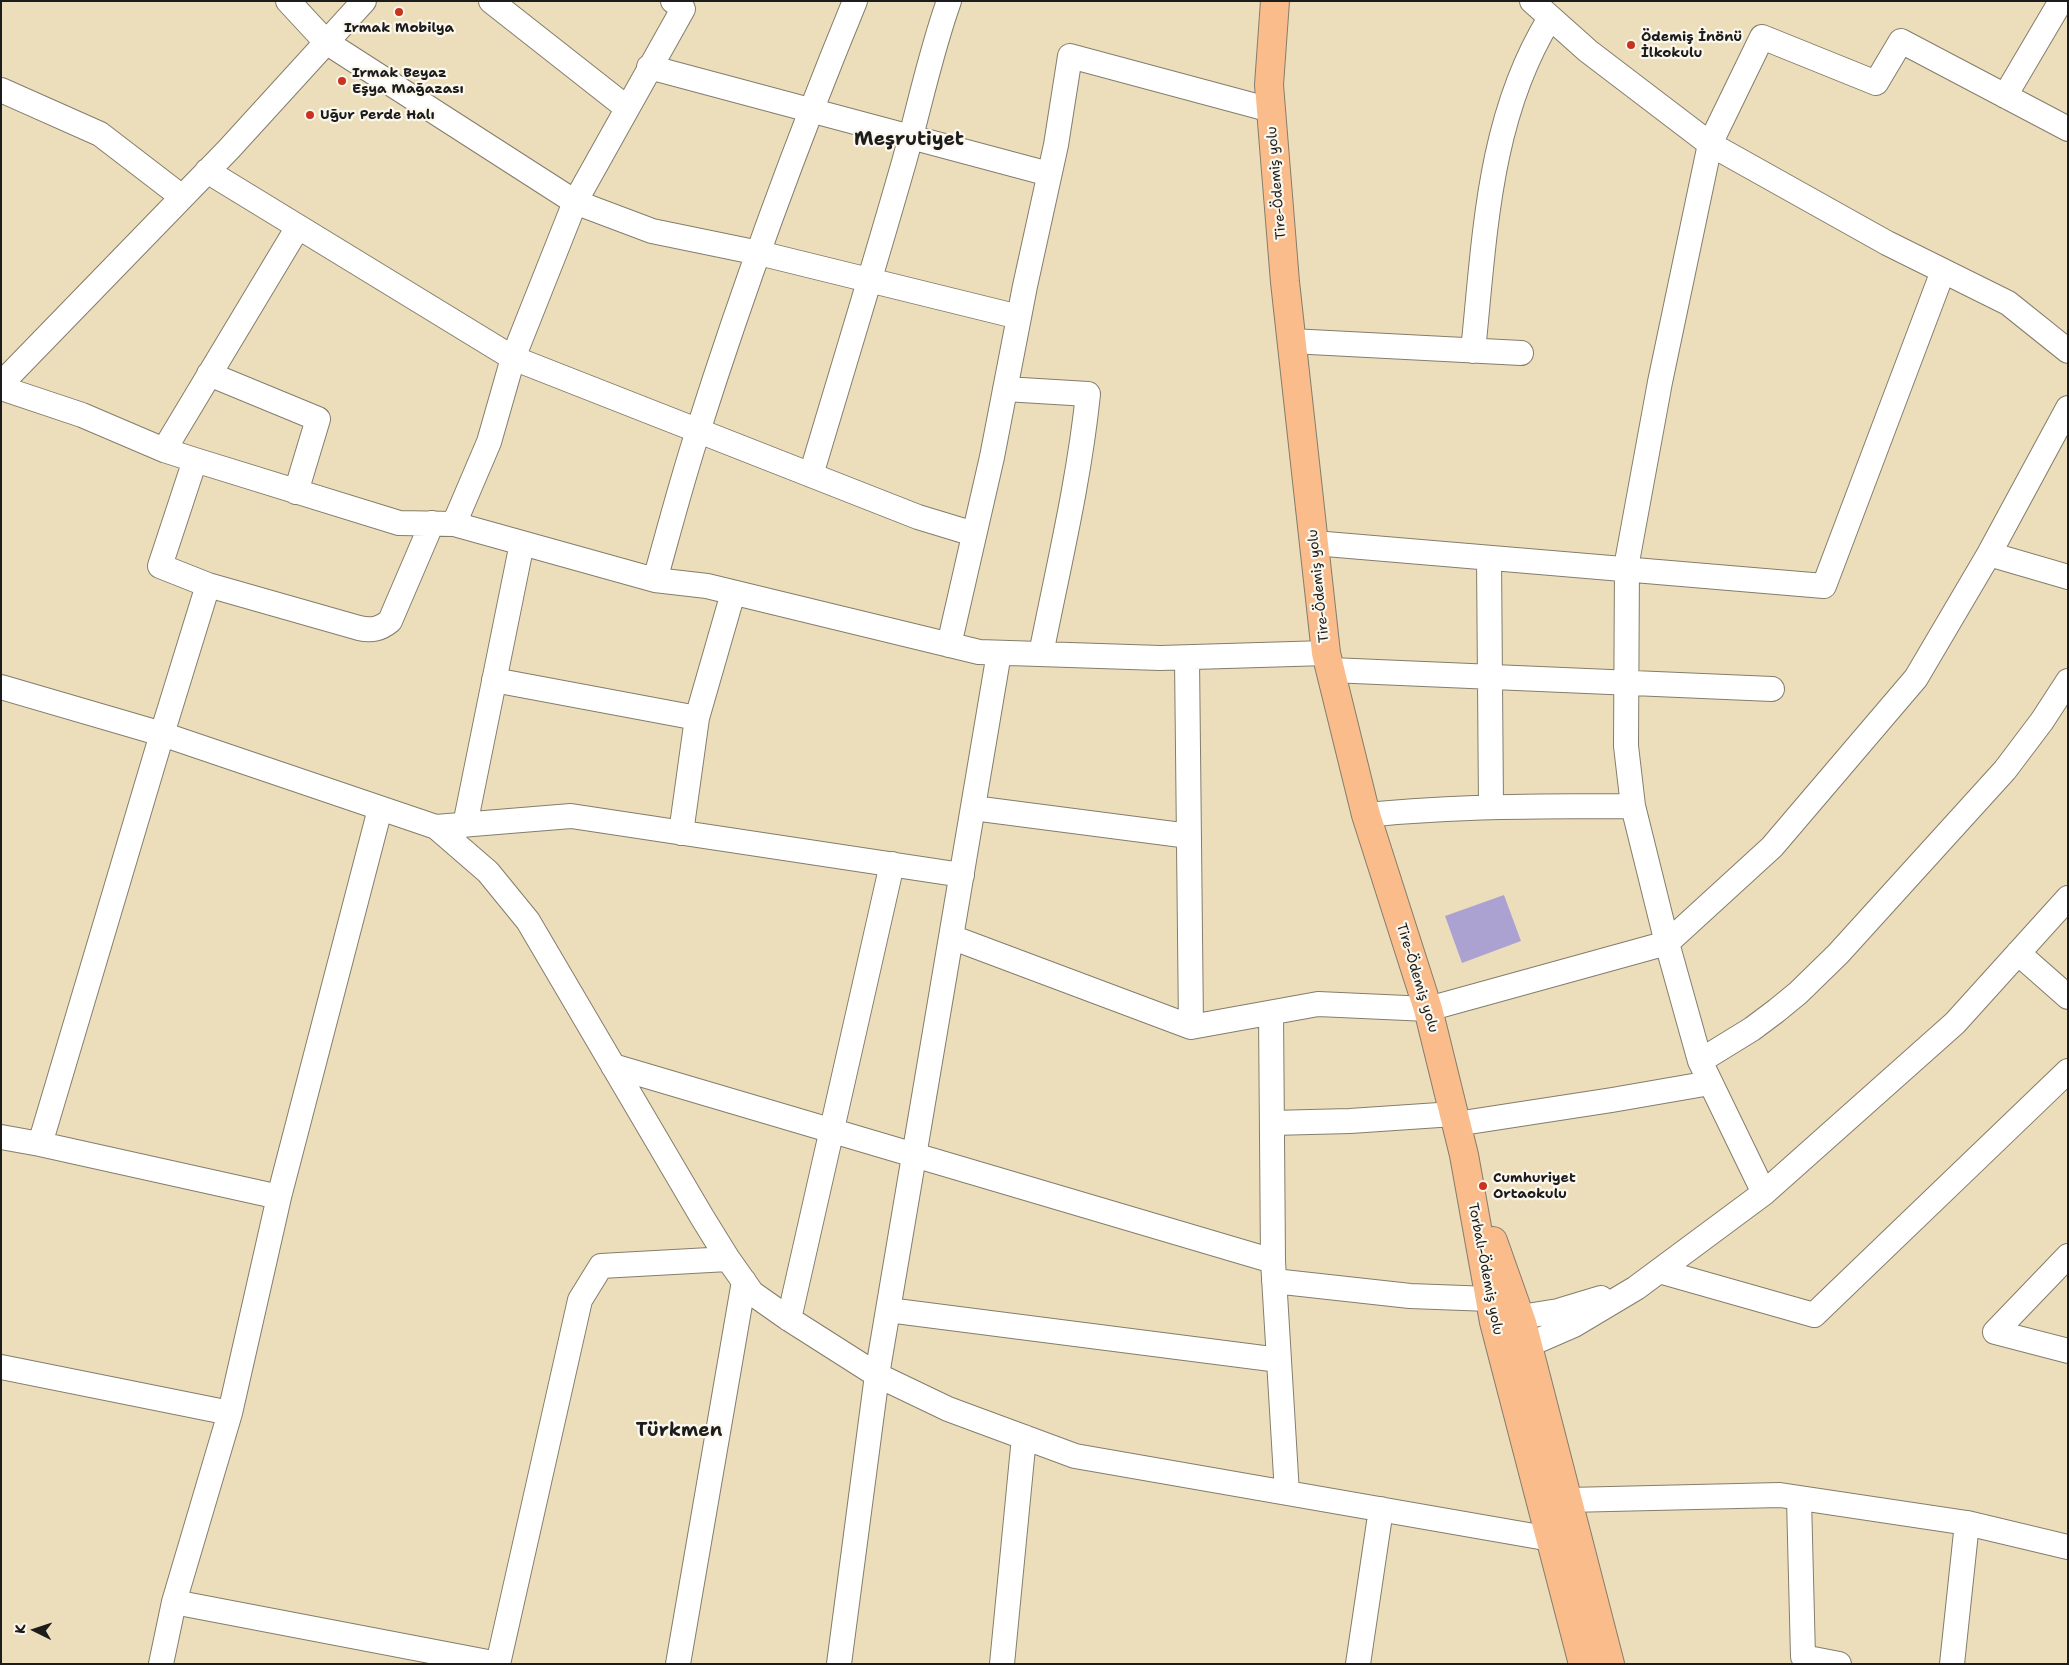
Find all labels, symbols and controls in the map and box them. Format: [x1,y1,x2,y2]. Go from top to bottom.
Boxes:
marker: Irmak Mobilya [393,6,405,18]
place label: Irmak Mobilya [344,20,454,36]
place label: Ödemiş İnönü İlkokulu [1641,29,1742,62]
marker: Ödemiş İnönü İlkokulu [1625,39,1637,51]
place label: Irmak Beyaz Eşya Mağazası [352,65,464,98]
marker: Irmak Beyaz Eşya Mağazası [336,75,348,87]
place label: Uğur Perde Halı [320,107,435,123]
marker: Uğur Perde Halı [304,109,316,121]
street label: Tire-Ödemiş yolu [1264,126,1290,240]
district label: Meşrutiyet [854,129,964,151]
street label: Tire-Ödemiş yolu [1305,529,1333,643]
street label: Tire-Ödemiş yolu [1392,921,1442,1035]
place label: Cumhuriyet Ortaokulu [1493,1170,1576,1202]
marker: Cumhuriyet Ortaokulu [1477,1180,1489,1192]
street label: Torbalı-Ödemiş yolu [1464,1201,1506,1337]
district label: Türkmen [636,1420,722,1442]
north arrow [10,1605,60,1655]
text: K [11,1624,29,1634]

